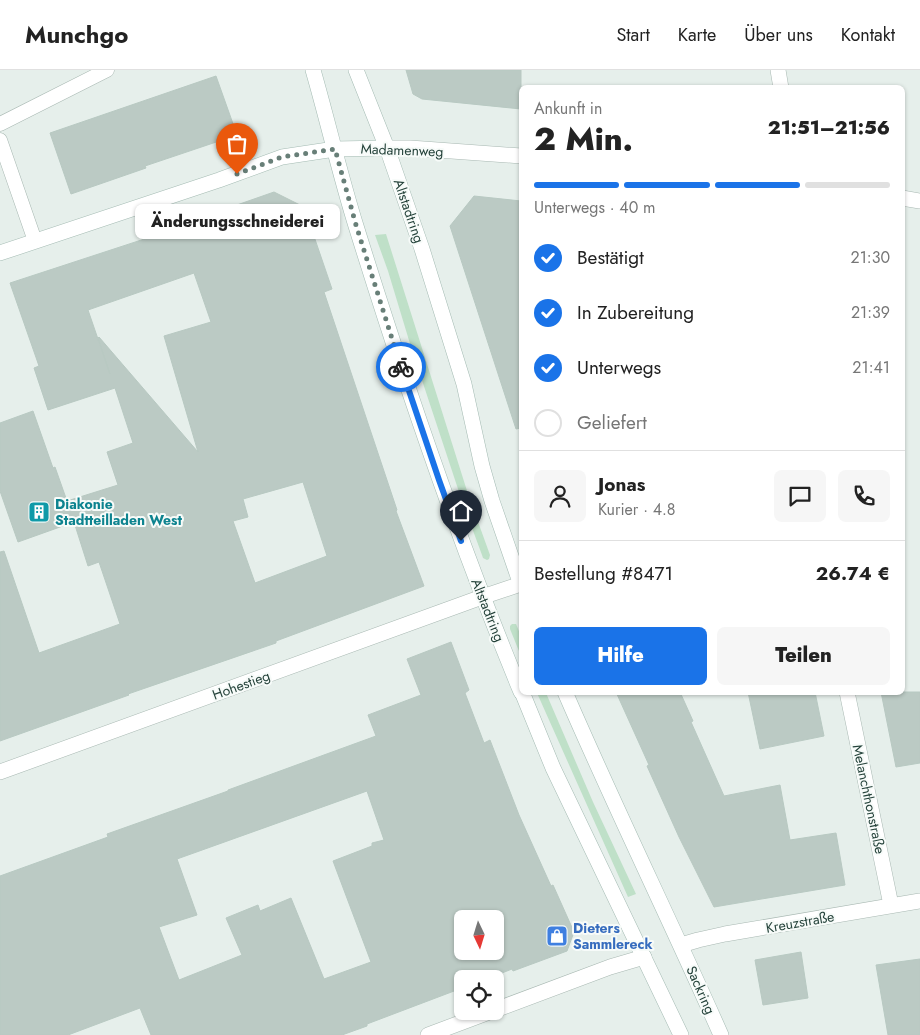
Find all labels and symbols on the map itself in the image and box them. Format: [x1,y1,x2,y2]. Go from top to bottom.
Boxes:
pin [216,123,258,174]
street label: Madamenweg [360,139,444,161]
street label: Altstadtring [389,176,429,246]
callout: Änderungsschneiderei [134,204,340,239]
courier [376,342,426,392]
pin [440,490,482,541]
place label: Diakonie Stadtteilladen West [55,494,182,530]
building icon: Diakonie Stadtteilladen West [27,500,51,524]
street label: Altstadtring [466,575,510,645]
street label: Hohestieg [209,665,273,705]
street label: Melanchthonstraße [848,743,890,855]
street label: Kreuzstraße [764,906,836,938]
north arrow [454,910,504,960]
place label: Dieters Sammlereck [573,918,653,954]
shop icon: Dieters Sammlereck [545,924,569,948]
street label: Sackring [681,963,721,1017]

